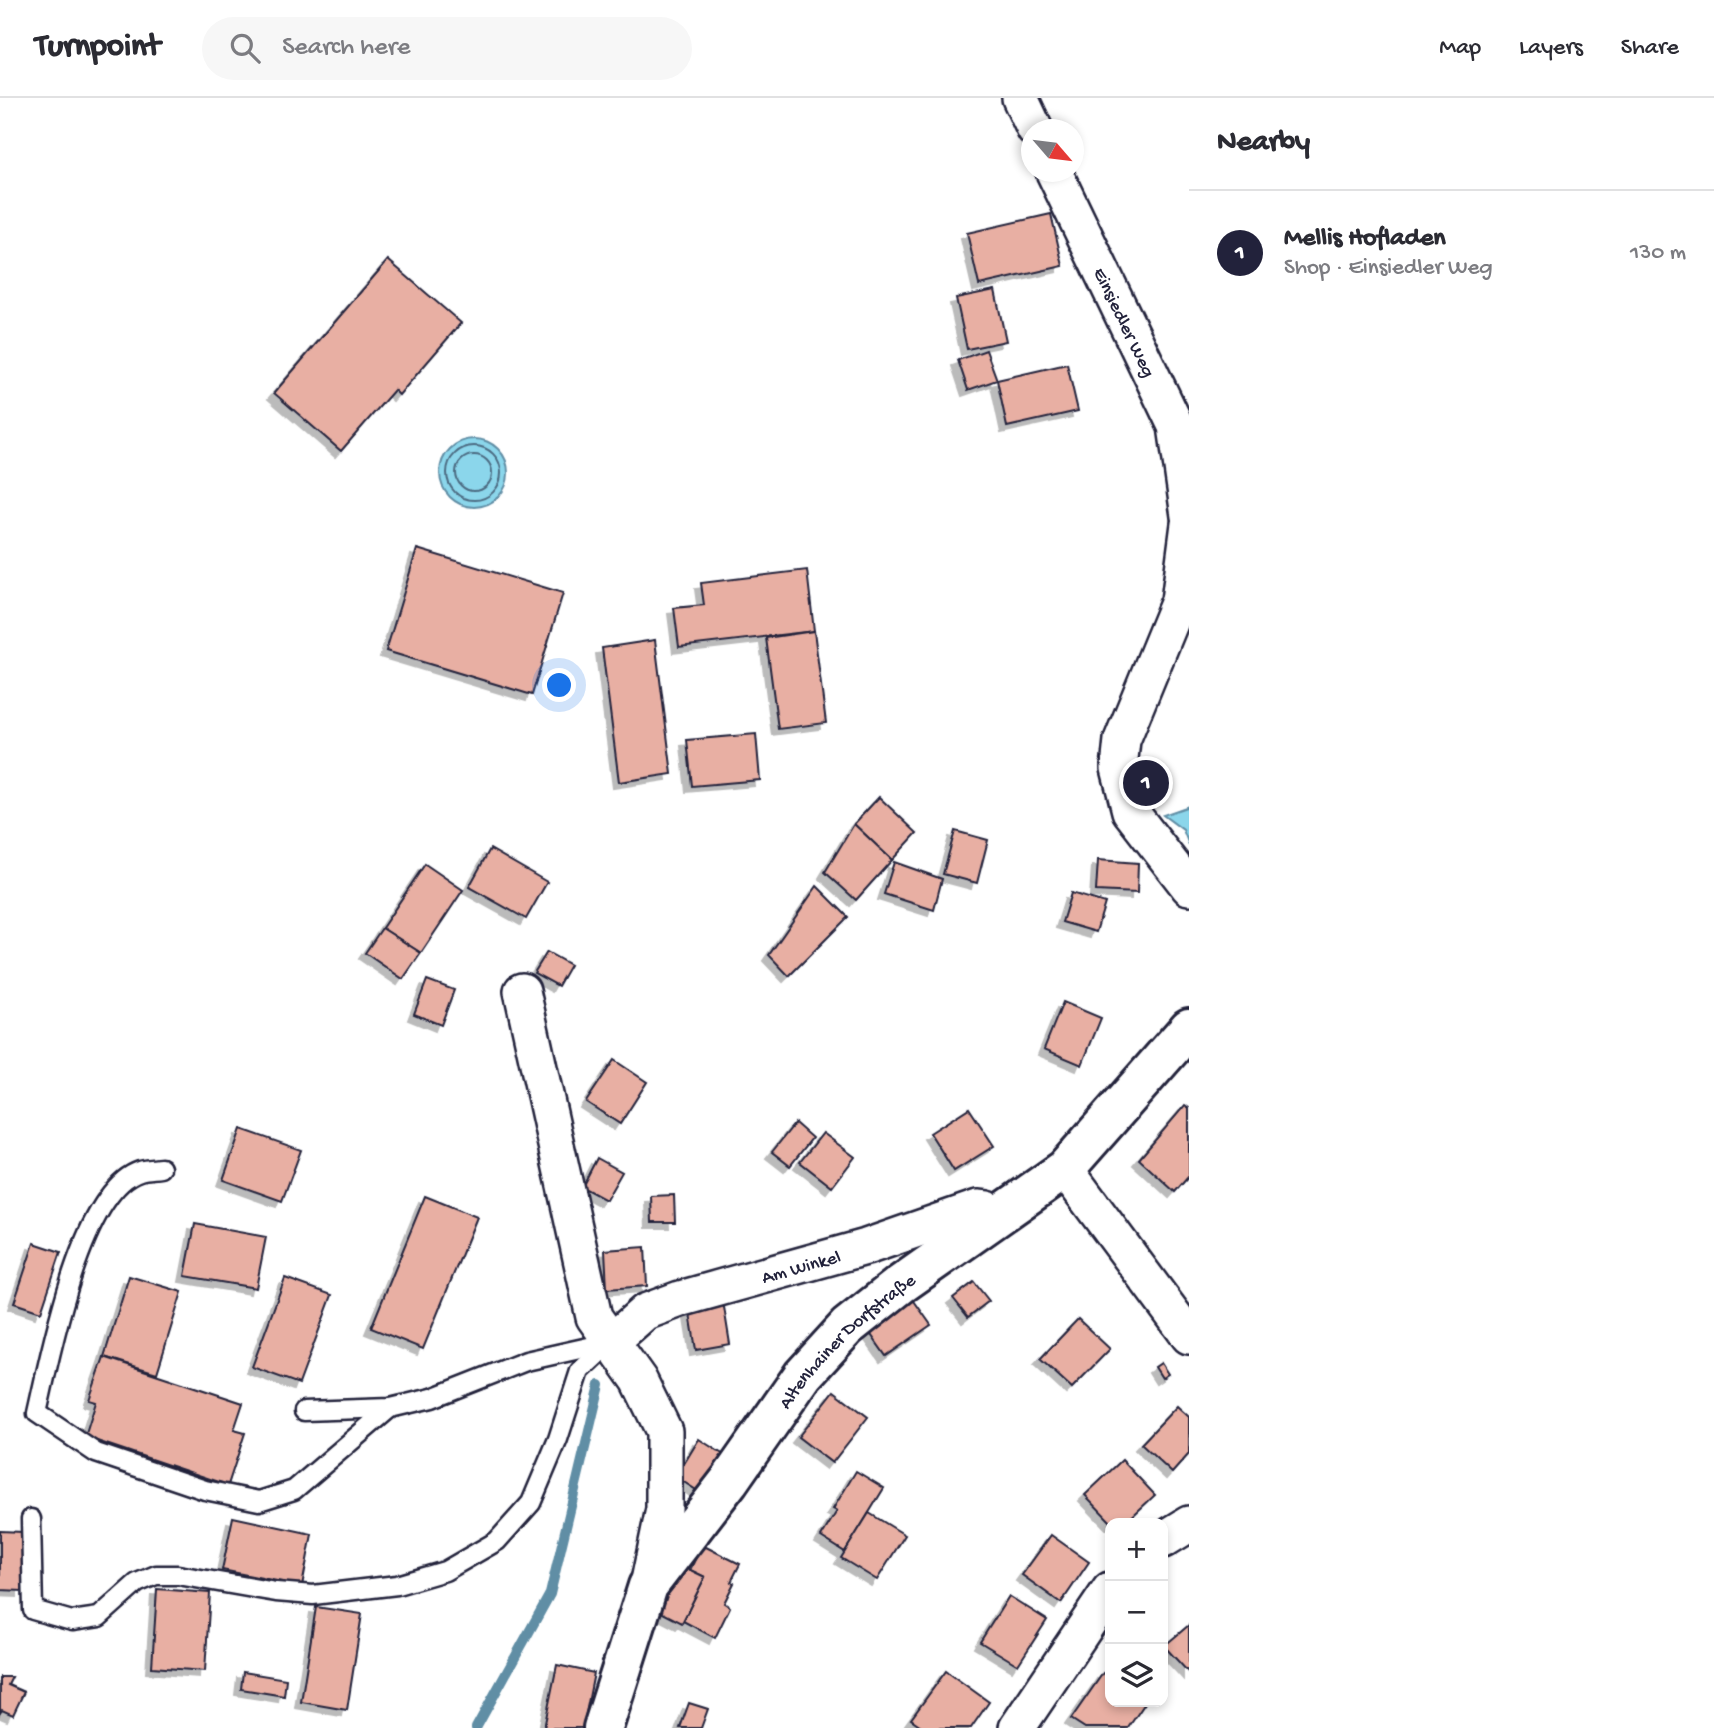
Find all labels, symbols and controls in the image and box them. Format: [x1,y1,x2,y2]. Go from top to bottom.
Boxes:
search box [202,17,692,80]
text: Turnpoint [35,29,160,67]
icon: search [226,29,264,67]
text: Search here [282,33,410,64]
text: Map [1439,34,1481,63]
text: Layers [1519,34,1583,63]
text: Share [1621,34,1679,63]
north arrow [1021,119,1084,182]
text: Nearby [1217,126,1310,161]
text: Mellis Hofladen [1284,224,1446,255]
text: 1 [1235,240,1245,267]
text: 130 m [1630,240,1686,267]
text: Shop · Einsiedler Weg [1284,255,1492,282]
street label: Einsiedler Weg [1087,264,1159,382]
your location [542,668,576,702]
pin: 1 [1123,757,1169,809]
street label: Am Winkel [760,1247,844,1291]
street label: Altenhainer Dorfstraße [775,1270,921,1414]
map controls [1105,1518,1168,1707]
button: + [1105,1518,1168,1581]
button: − [1105,1581,1168,1644]
button: layers [1105,1644,1168,1707]

